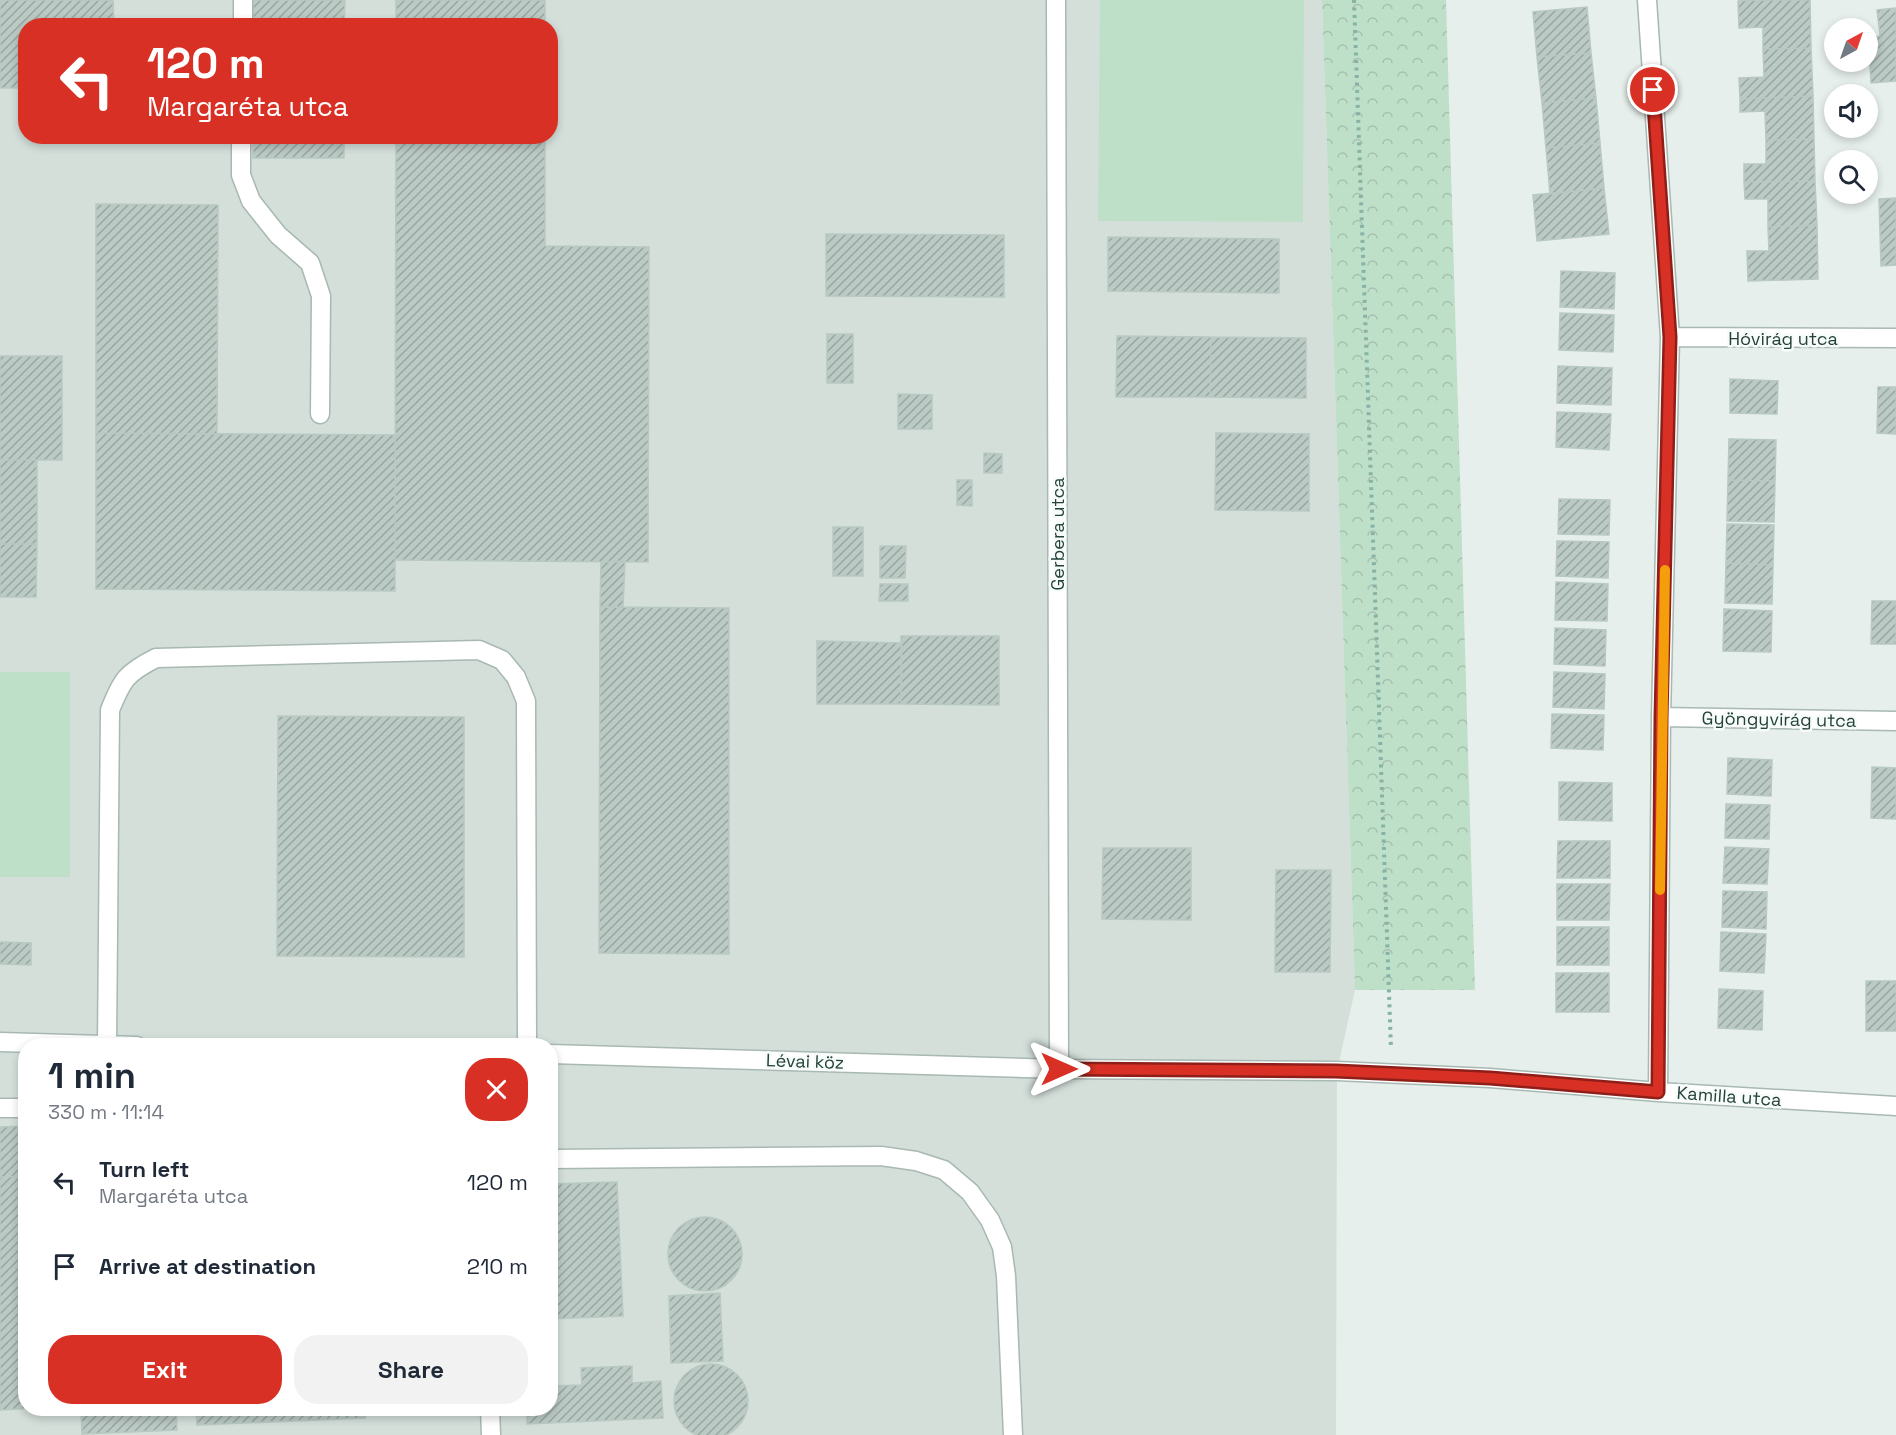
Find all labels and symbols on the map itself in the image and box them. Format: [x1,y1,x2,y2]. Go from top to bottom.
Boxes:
north arrow [1824,18,1878,72]
pin [1627,64,1678,115]
street label: Hóvirág utca [1728,327,1838,350]
street label: Gerbera utca [1046,477,1069,591]
street label: Gyöngyvirág utca [1702,706,1856,732]
position arrow [1027,1037,1091,1101]
street label: Lévai köz [765,1048,845,1074]
street label: Kamilla utca [1676,1081,1782,1111]

